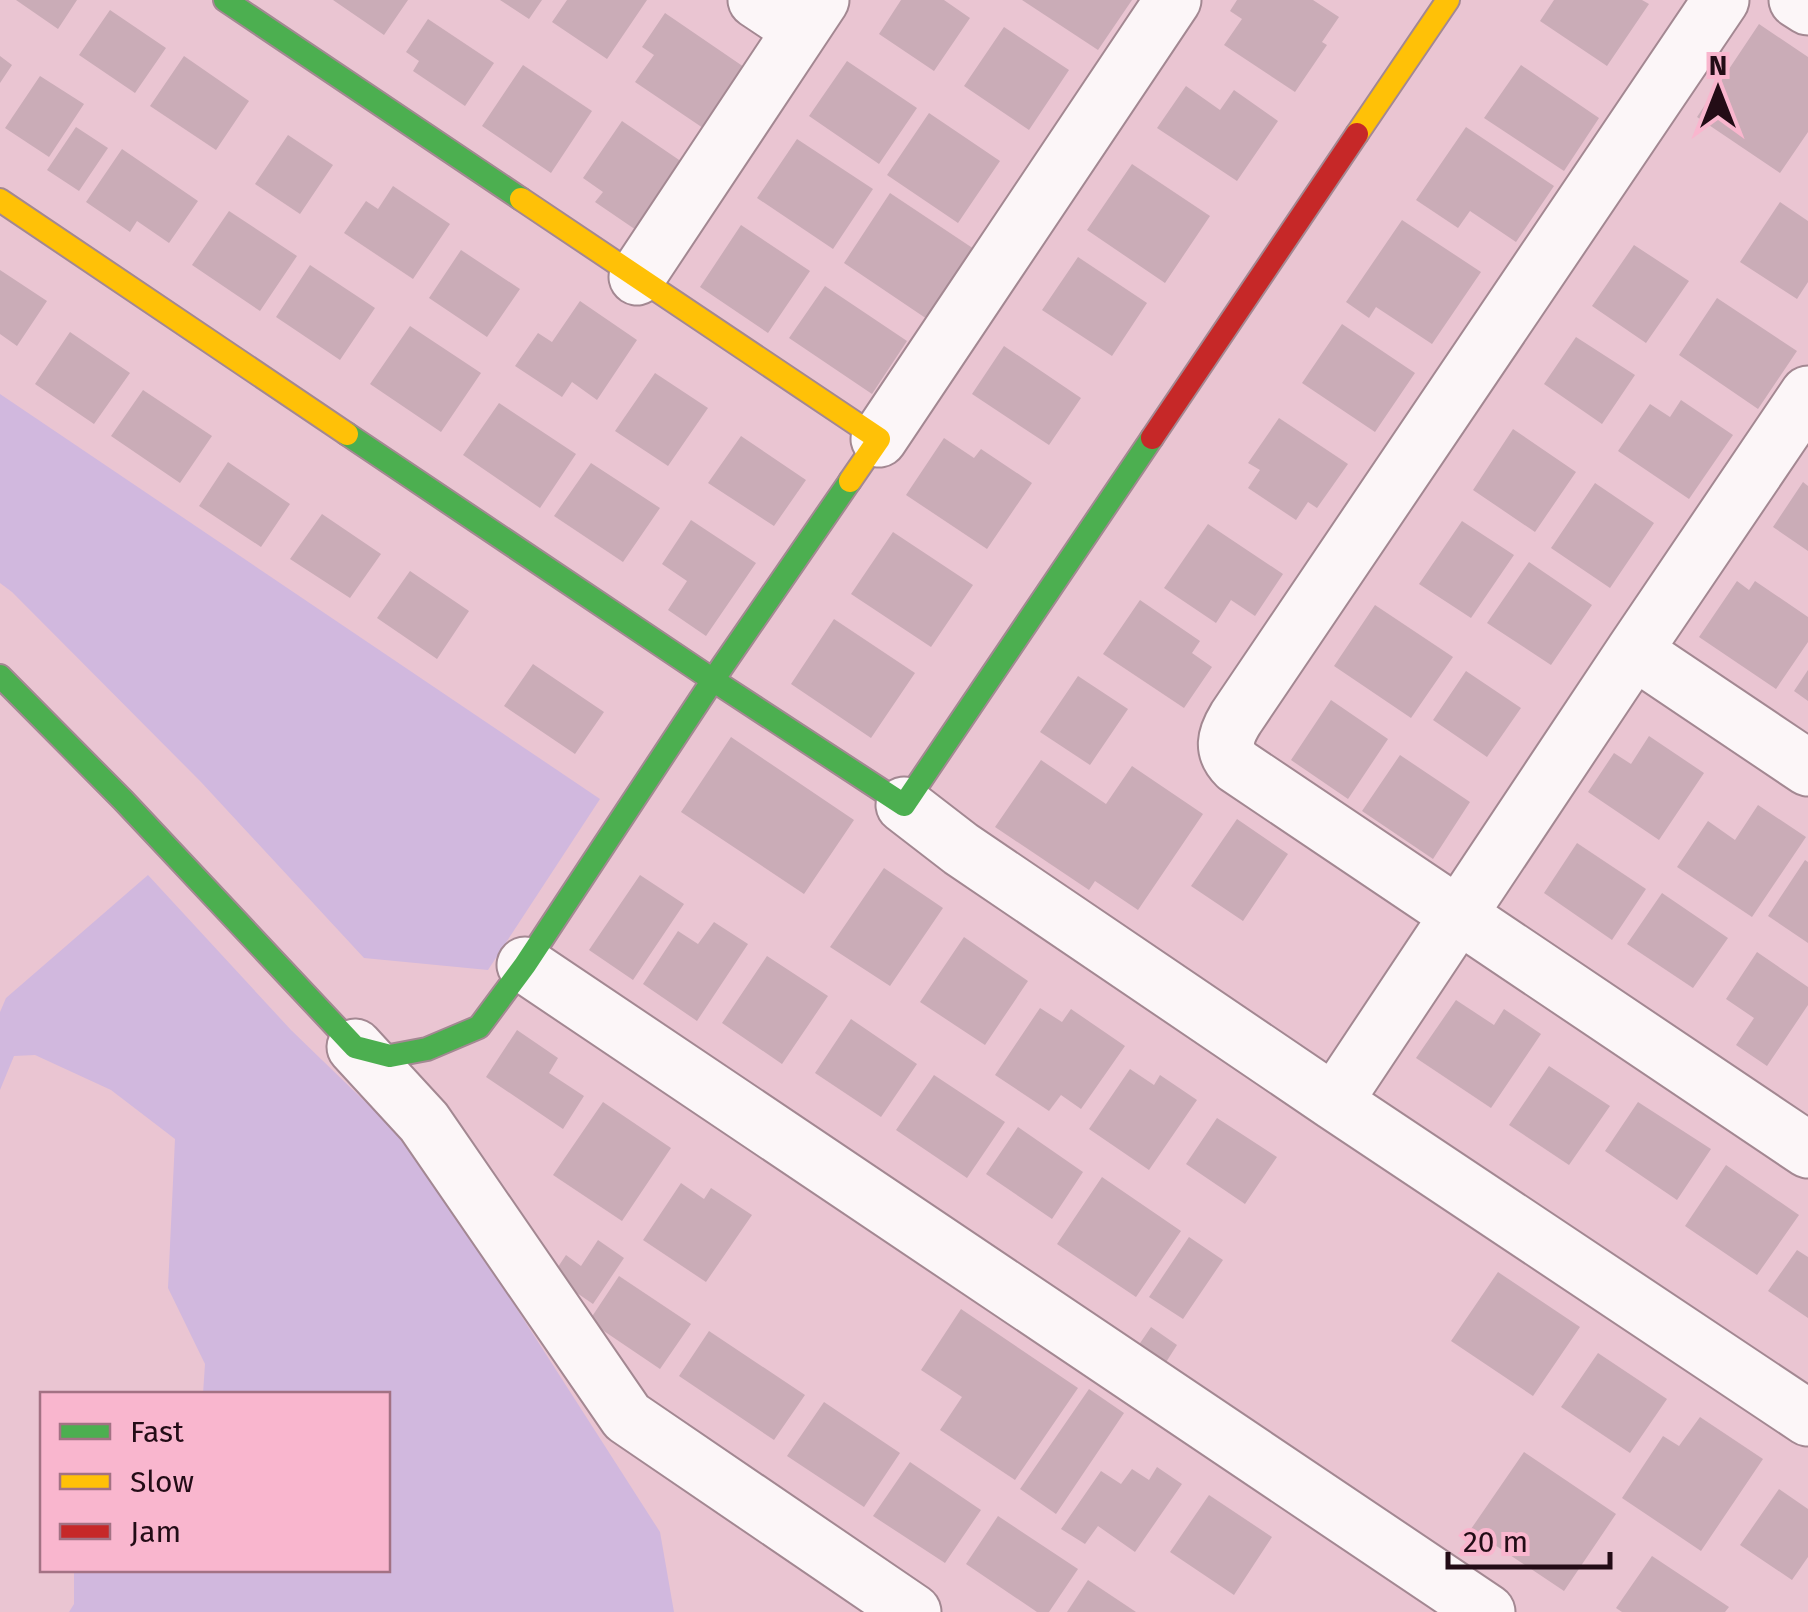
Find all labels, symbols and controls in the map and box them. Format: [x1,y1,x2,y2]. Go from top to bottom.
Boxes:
north arrow [1668,40,1768,140]
text: N [1709,49,1727,82]
legend [40,1392,390,1572]
text: Fast [130,1414,184,1450]
text: Slow [130,1464,194,1500]
scale bar [1448,1507,1610,1569]
text: Jam [130,1514,181,1550]
text: 20 m [1463,1524,1528,1560]

